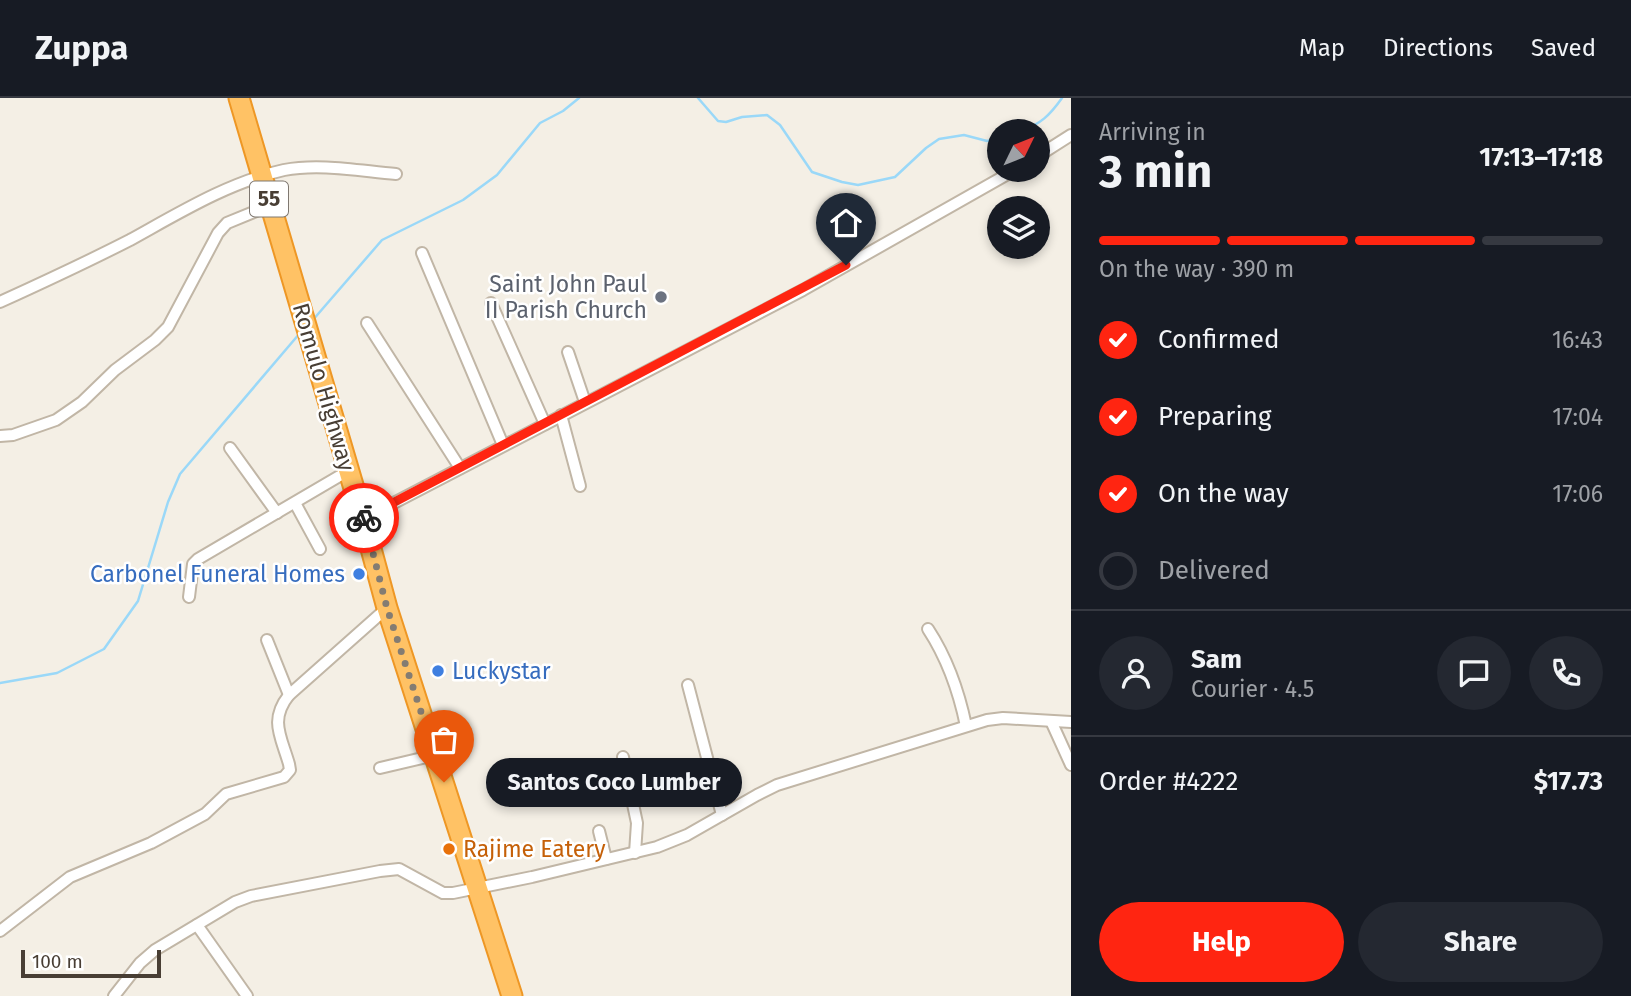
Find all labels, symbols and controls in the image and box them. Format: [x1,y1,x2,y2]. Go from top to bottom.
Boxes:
text: Zuppa [35,28,128,68]
text: Map [1299,34,1345,62]
text: Directions [1383,34,1493,62]
text: Saved [1531,34,1596,62]
text: Arriving in [1099,118,1206,146]
north arrow [987,119,1050,182]
map controls [987,119,1050,259]
text: 17:13–17:18 [1479,142,1603,173]
text: 3 min [1099,144,1212,199]
road number: 55 [250,182,288,217]
pin [816,193,876,265]
button: layers [987,196,1050,259]
icon: home [827,204,865,242]
text: On the way · 390 m [1099,255,1294,283]
place label: Saint John Paul II Parish Church [485,270,647,324]
marker: Saint John Paul II Parish Church [653,289,669,305]
street label: Romulo Highway [287,300,362,475]
icon: check [1099,321,1137,359]
text: Confirmed [1158,324,1279,355]
text: 16:43 [1552,326,1603,354]
icon: check [1099,398,1137,436]
text: Preparing [1158,401,1271,432]
text: 17:04 [1552,403,1603,431]
icon: check [1099,475,1137,513]
text: On the way [1158,478,1289,509]
text: 17:06 [1552,480,1603,508]
courier [329,483,399,553]
icon: bike [345,499,383,537]
text: Delivered [1158,555,1270,586]
place label: Carbonel Funeral Homes [90,560,345,588]
marker: Carbonel Funeral Homes [351,566,367,582]
button: person [1099,636,1173,710]
button: chat [1437,636,1511,710]
button: phone [1529,636,1603,710]
text: Sam [1191,644,1242,675]
place label: Luckystar [452,657,551,685]
marker: Luckystar [430,663,446,679]
text: Courier · 4.5 [1191,675,1314,703]
pin [414,710,474,782]
icon: bag [425,721,463,759]
callout: Santos Coco Lumber [486,758,742,806]
text: Order #4222 [1099,766,1238,797]
text: $17.73 [1534,766,1603,797]
text: Santos Coco Lumber [508,768,720,796]
place label: Rajime Eatery [463,835,606,863]
marker: Rajime Eatery [441,841,457,857]
button: Help [1099,902,1344,982]
button: Share [1358,902,1603,982]
scale bar [21,947,161,979]
text: 100 m [32,950,83,973]

